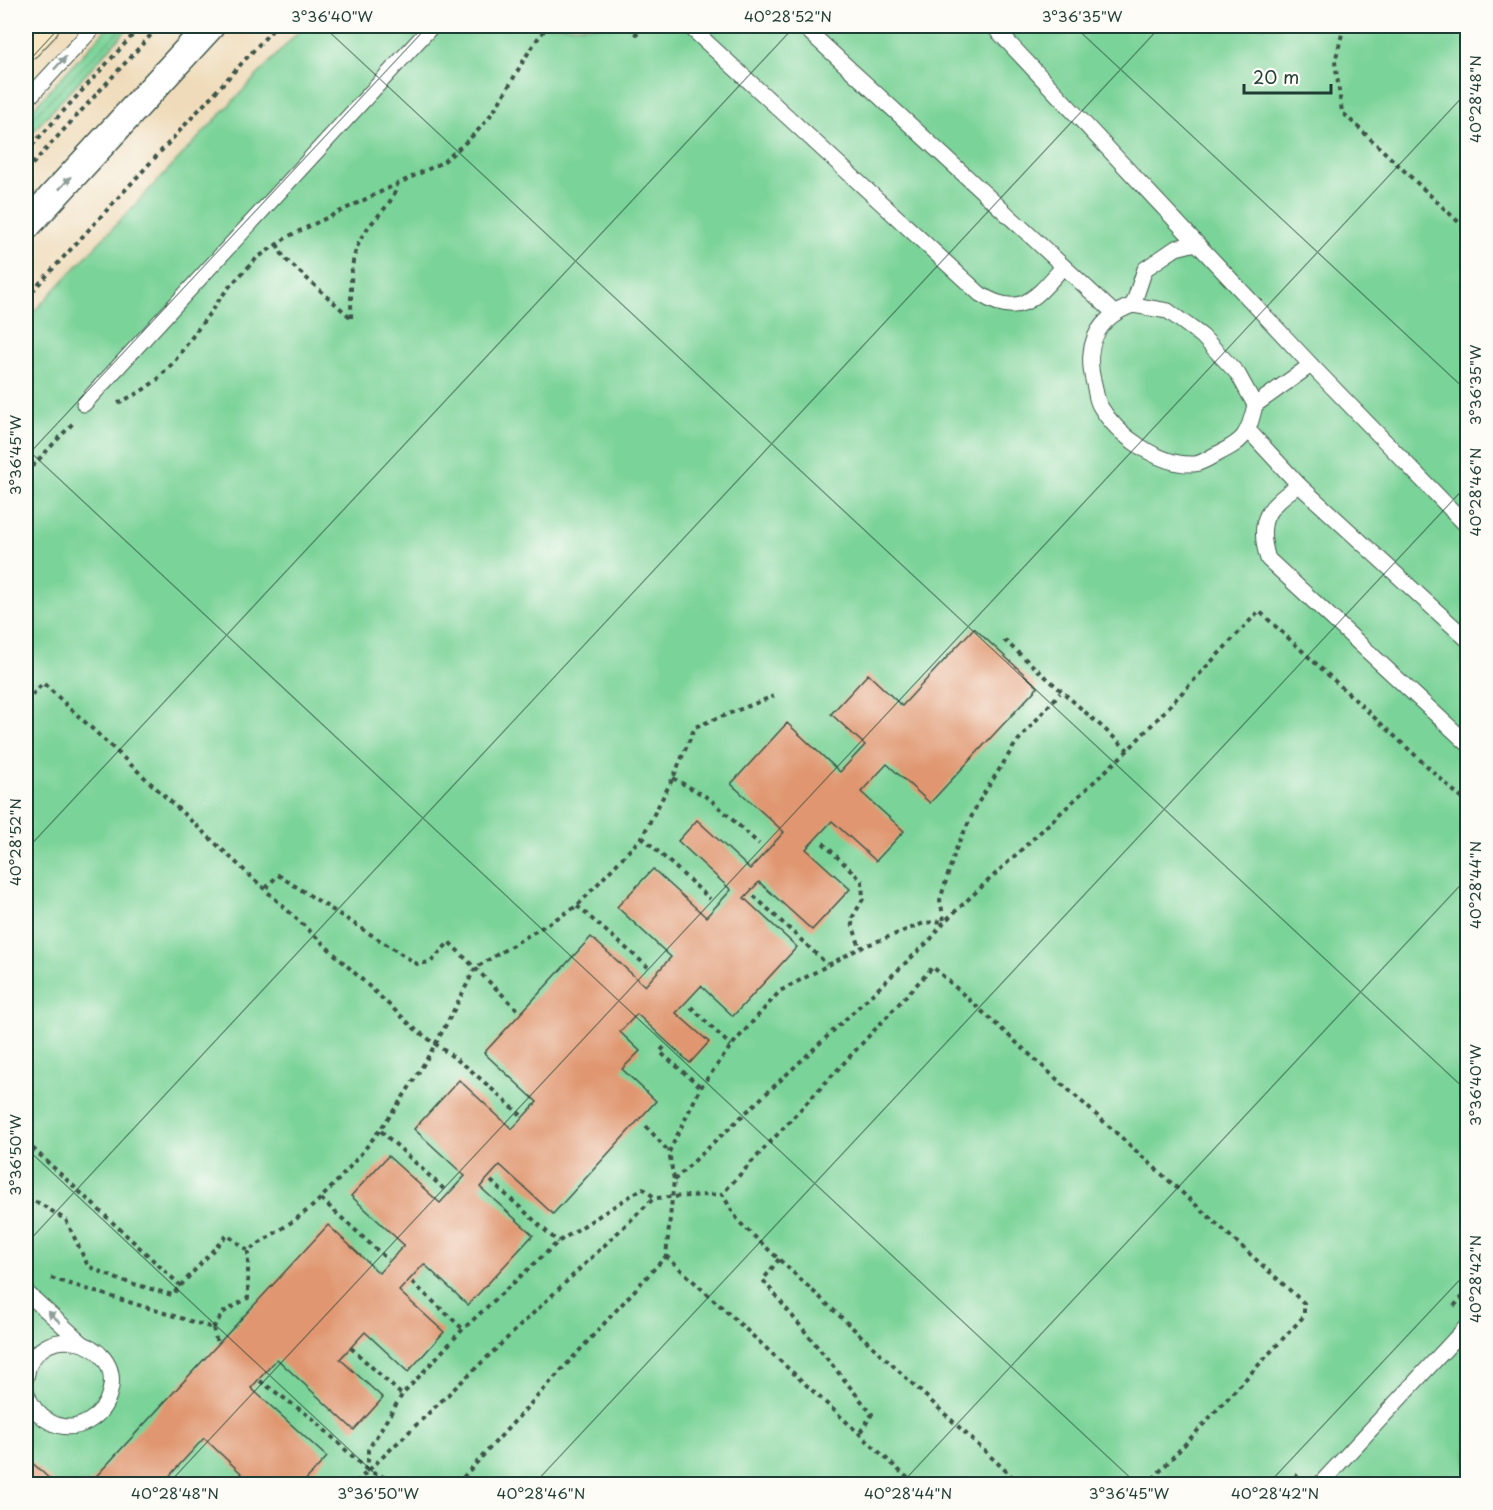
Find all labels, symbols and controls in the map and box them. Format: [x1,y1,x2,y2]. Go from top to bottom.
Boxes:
text: 3°36'40"W [291,4,374,27]
text: 40°28'52"N [744,4,832,27]
text: 3°36'35"W [1042,4,1123,27]
text: 40°28'48"N [1463,55,1486,143]
one-way arrow [53,56,66,71]
scale bar [1244,57,1331,95]
text: 20 m [1253,63,1299,90]
one-way arrow [58,176,71,191]
text: 3°36'35"W [1463,344,1486,425]
text: 3°36'45"W [3,414,26,495]
text: 40°28'46"N [1463,448,1486,536]
text: 40°28'52"N [3,798,26,886]
text: 40°28'44"N [1463,841,1486,929]
text: 3°36'40"W [1463,1043,1486,1126]
text: 3°36'50"W [3,1114,26,1196]
text: 40°28'42"N [1463,1235,1486,1323]
one-way arrow [47,1311,62,1324]
text: 40°28'48"N [131,1481,219,1504]
text: 3°36'50"W [337,1481,419,1504]
text: 40°28'46"N [497,1481,585,1504]
text: 40°28'44"N [864,1481,952,1504]
text: 3°36'45"W [1089,1481,1170,1504]
text: 40°28'42"N [1231,1481,1319,1504]

